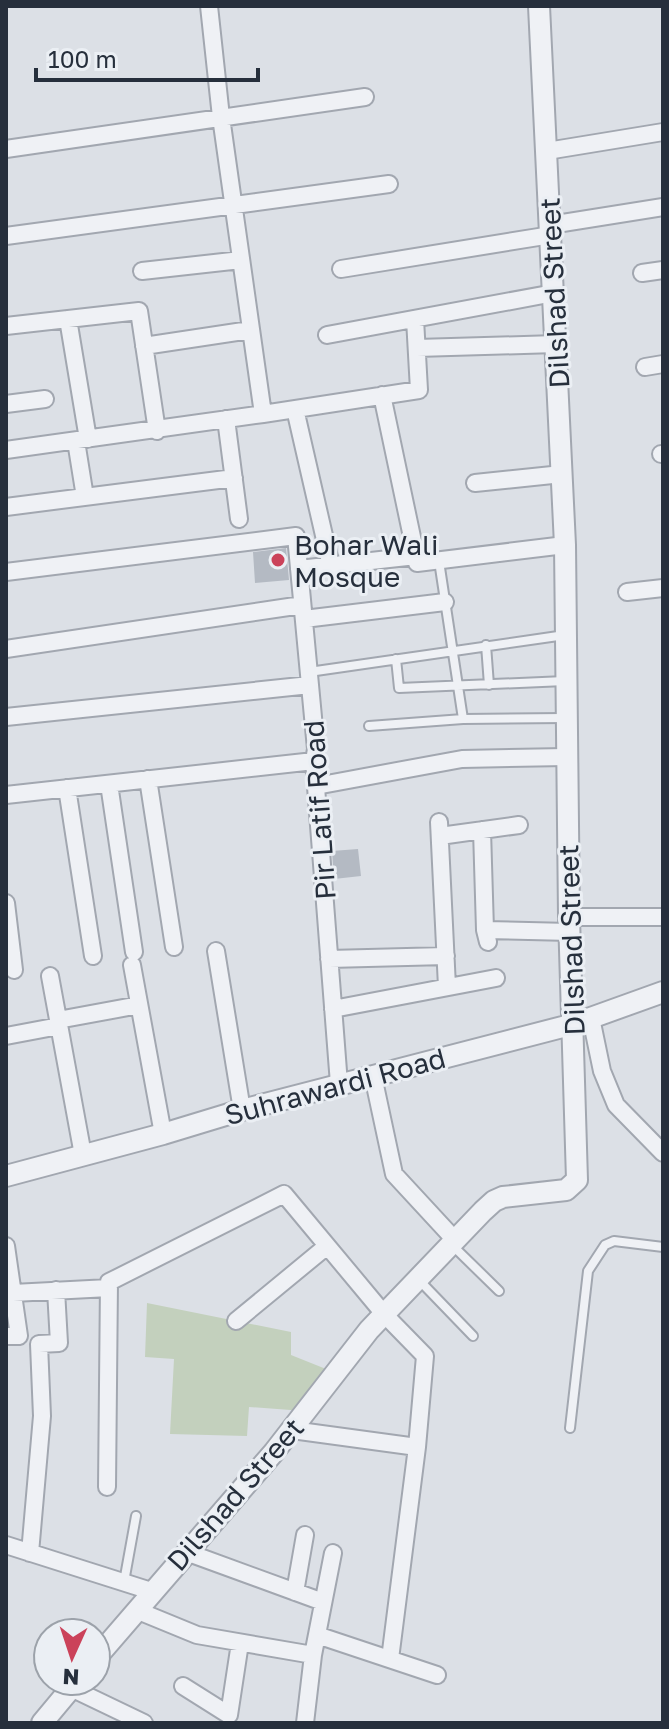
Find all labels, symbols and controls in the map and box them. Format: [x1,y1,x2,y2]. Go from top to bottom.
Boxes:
scale bar [36,32,258,82]
text: 100 m [48,44,117,73]
street label: Dilshad Street [533,197,575,389]
place label: Bohar Wali Mosque [294,528,439,593]
marker: Bohar Wali Mosque [269,551,287,569]
street label: Pir Latif Road [296,719,342,901]
street label: Dilshad Street [551,844,591,1036]
street label: Suhrawardi Road [221,1041,449,1131]
street label: Dilshad Street [160,1411,310,1577]
north arrow [32,1617,112,1697]
text: N [62,1664,80,1691]

